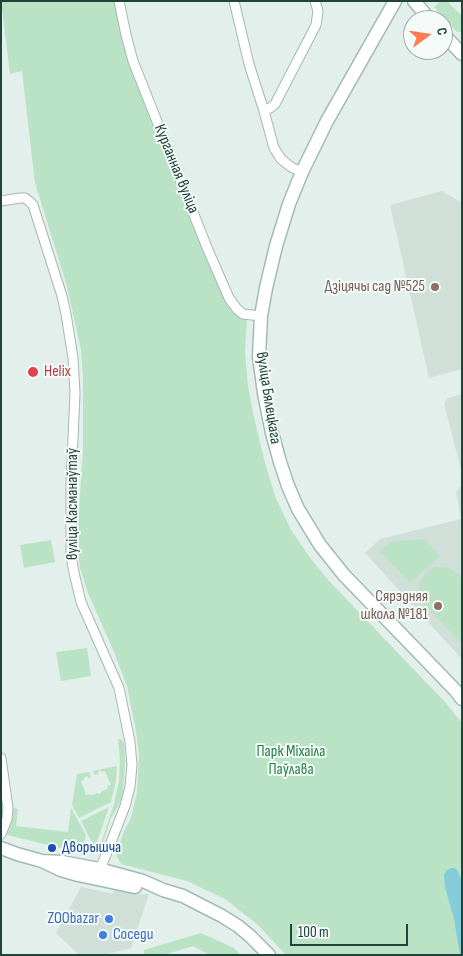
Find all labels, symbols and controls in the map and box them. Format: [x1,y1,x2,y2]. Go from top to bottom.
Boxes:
north arrow [403,10,453,60]
text: С [433,26,451,37]
street label: Курганная вуліца [149,122,203,216]
place label: Дзіцячы сад №525 [324,277,425,297]
marker: Дзіцячы сад №525 [429,281,441,293]
street label: вуліца Бялецкага [251,351,285,445]
place label: Helix [44,362,71,382]
marker: Helix [26,365,40,379]
street label: вуліца Касманаўтаў [63,448,83,560]
place label: Сярэдняя школа №181 [361,587,428,625]
marker: Сярэдняя школа №181 [432,600,444,612]
park label: Парк Міхаіла Паўлава [257,742,325,780]
place label: Дворышча [62,838,121,858]
marker: Дворышча [46,842,58,854]
place label: ZOObazar [48,909,99,929]
marker: ZOObazar [103,913,115,925]
scale bar [293,914,410,946]
text: 100 m [298,923,329,942]
place label: Соседи [113,925,153,945]
marker: Соседи [97,929,109,941]

